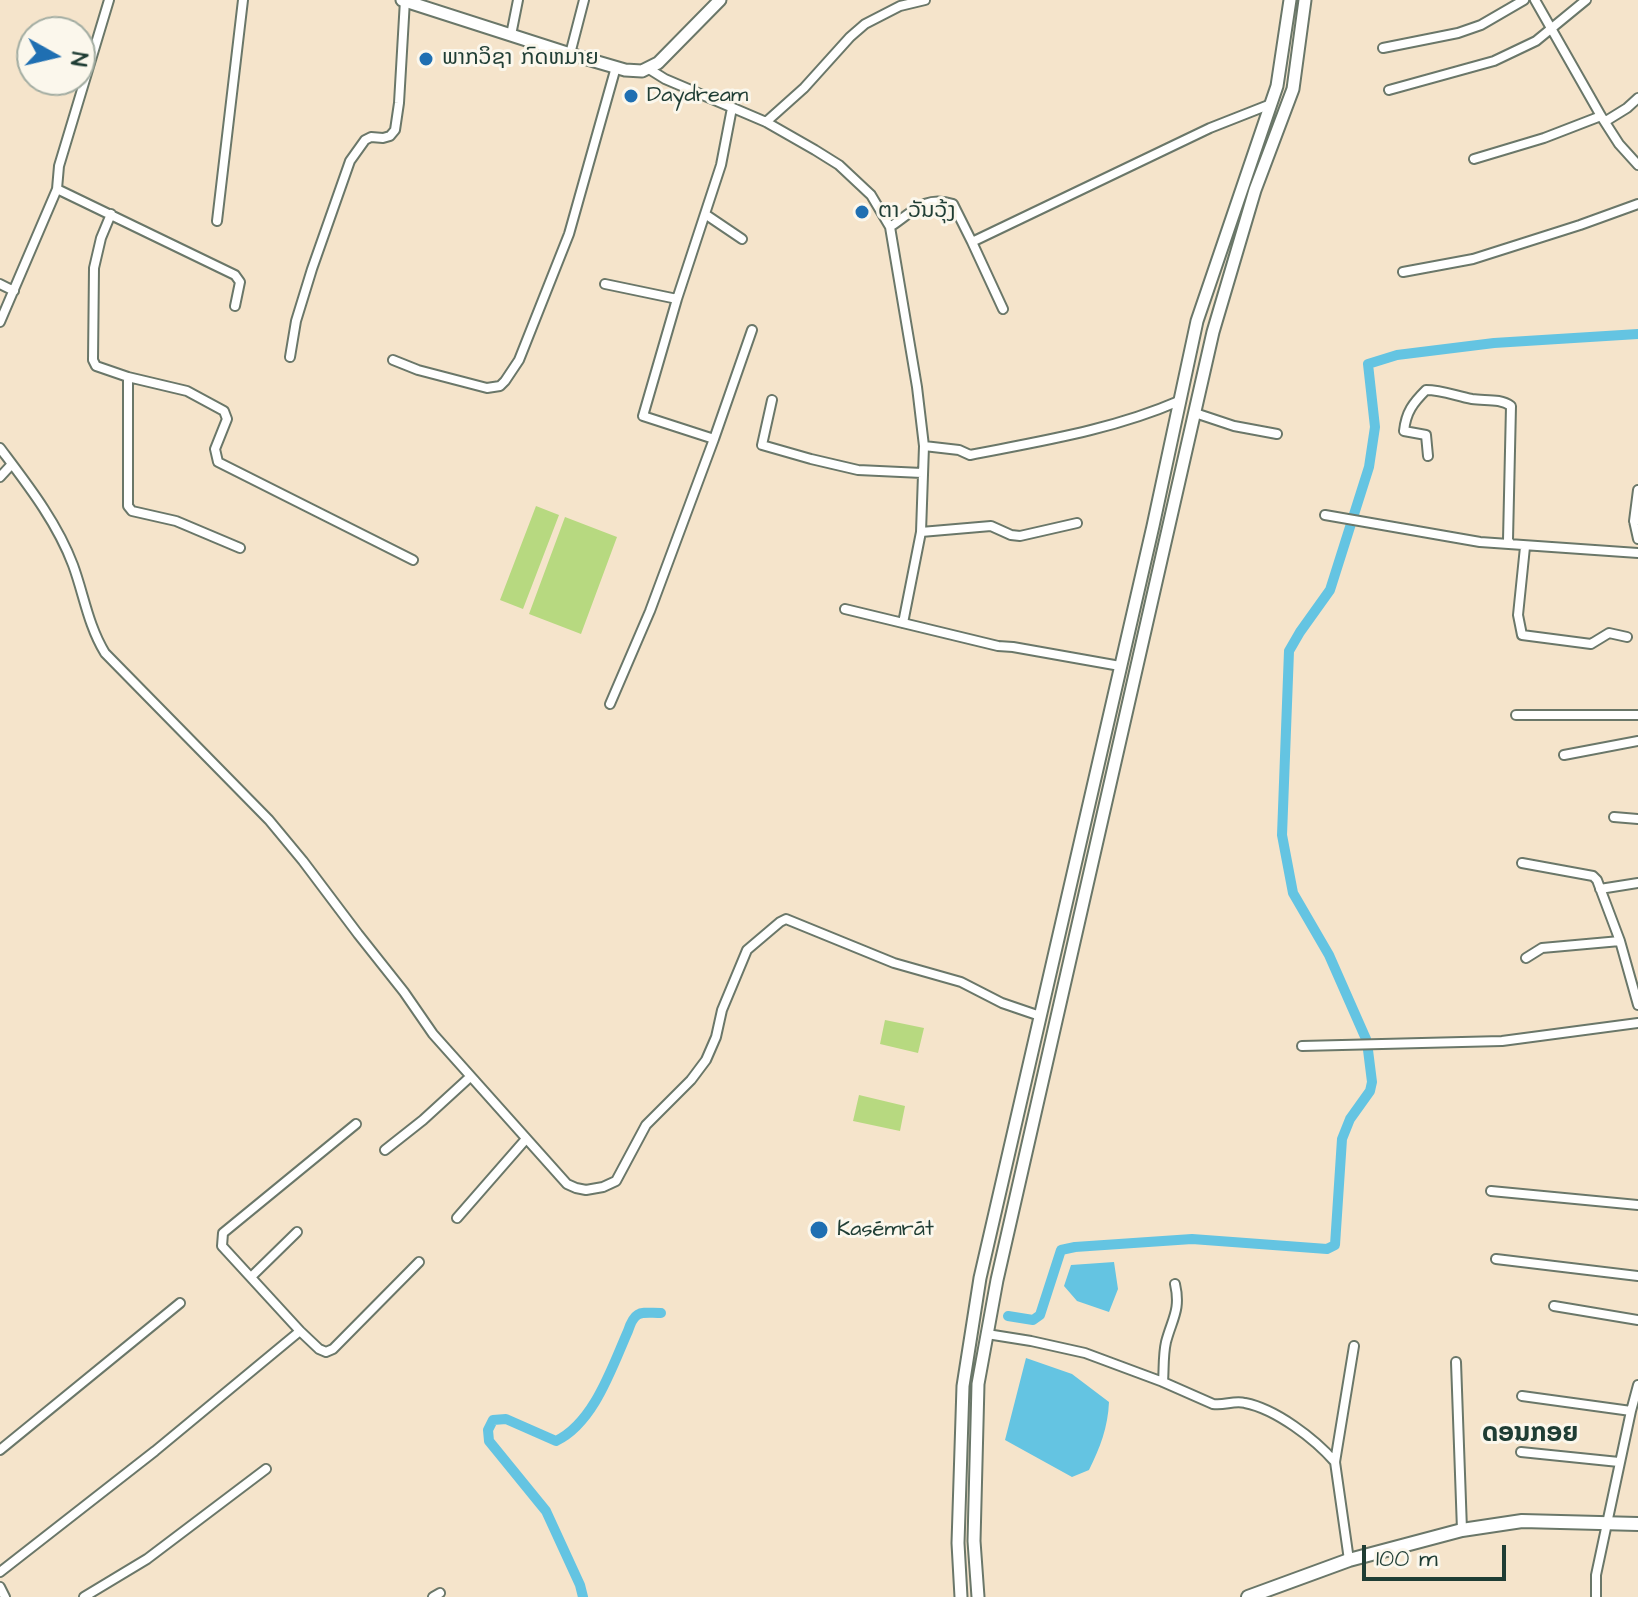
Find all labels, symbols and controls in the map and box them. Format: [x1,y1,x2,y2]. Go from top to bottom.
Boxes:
north arrow [16,16,96,96]
place label: ພາກວິຊາ ກົດຫມາຍ [442,46,599,72]
text: N [62,50,95,68]
marker: ພາກວິຊາ ກົດຫມາຍ [417,50,435,68]
place label: Daydream [647,83,748,109]
marker: Daydream [622,87,640,105]
place label: ຕາ ວັນວຸ້ງ [878,199,956,225]
marker: ຕາ ວັນວຸ້ງ [853,203,871,221]
place label: Kasēmrāt [837,1217,934,1243]
marker: Kasēmrāt [808,1219,830,1241]
district label: ດອນກອຍ [1482,1420,1578,1452]
scale bar [1366,1529,1510,1579]
text: 100 m [1376,1542,1438,1576]

